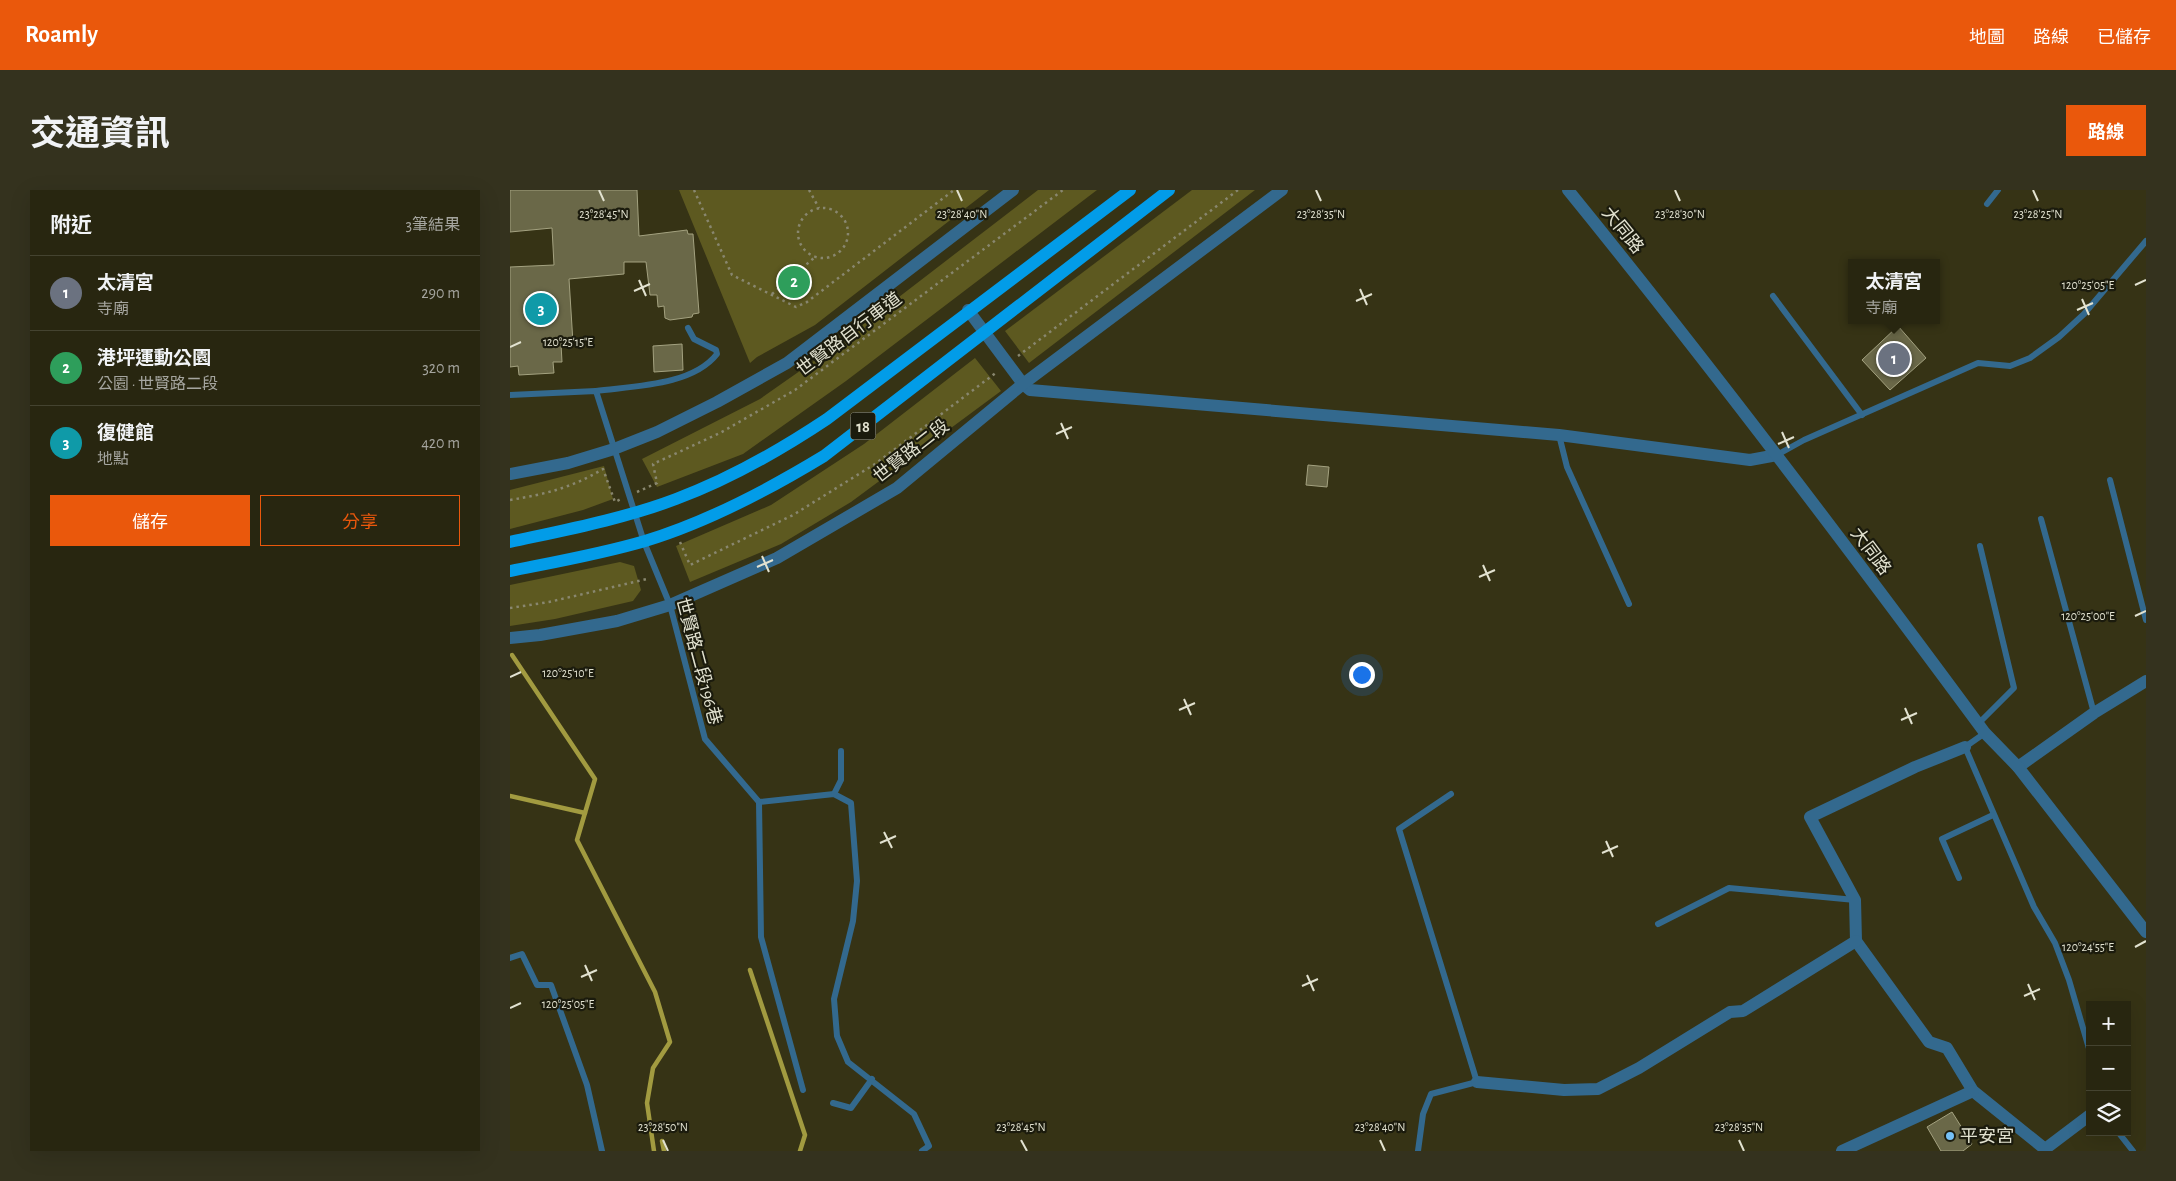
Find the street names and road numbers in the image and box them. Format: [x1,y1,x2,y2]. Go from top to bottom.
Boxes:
street label: 大同路 [1598,203,1648,257]
street label: 世賢路自行車道 [793,288,905,380]
road number: 18 [850,412,876,440]
street label: 世賢路二段 [869,415,953,487]
street label: 大同路 [1847,523,1895,579]
street label: 世賢路二段196巷 [672,595,726,727]

